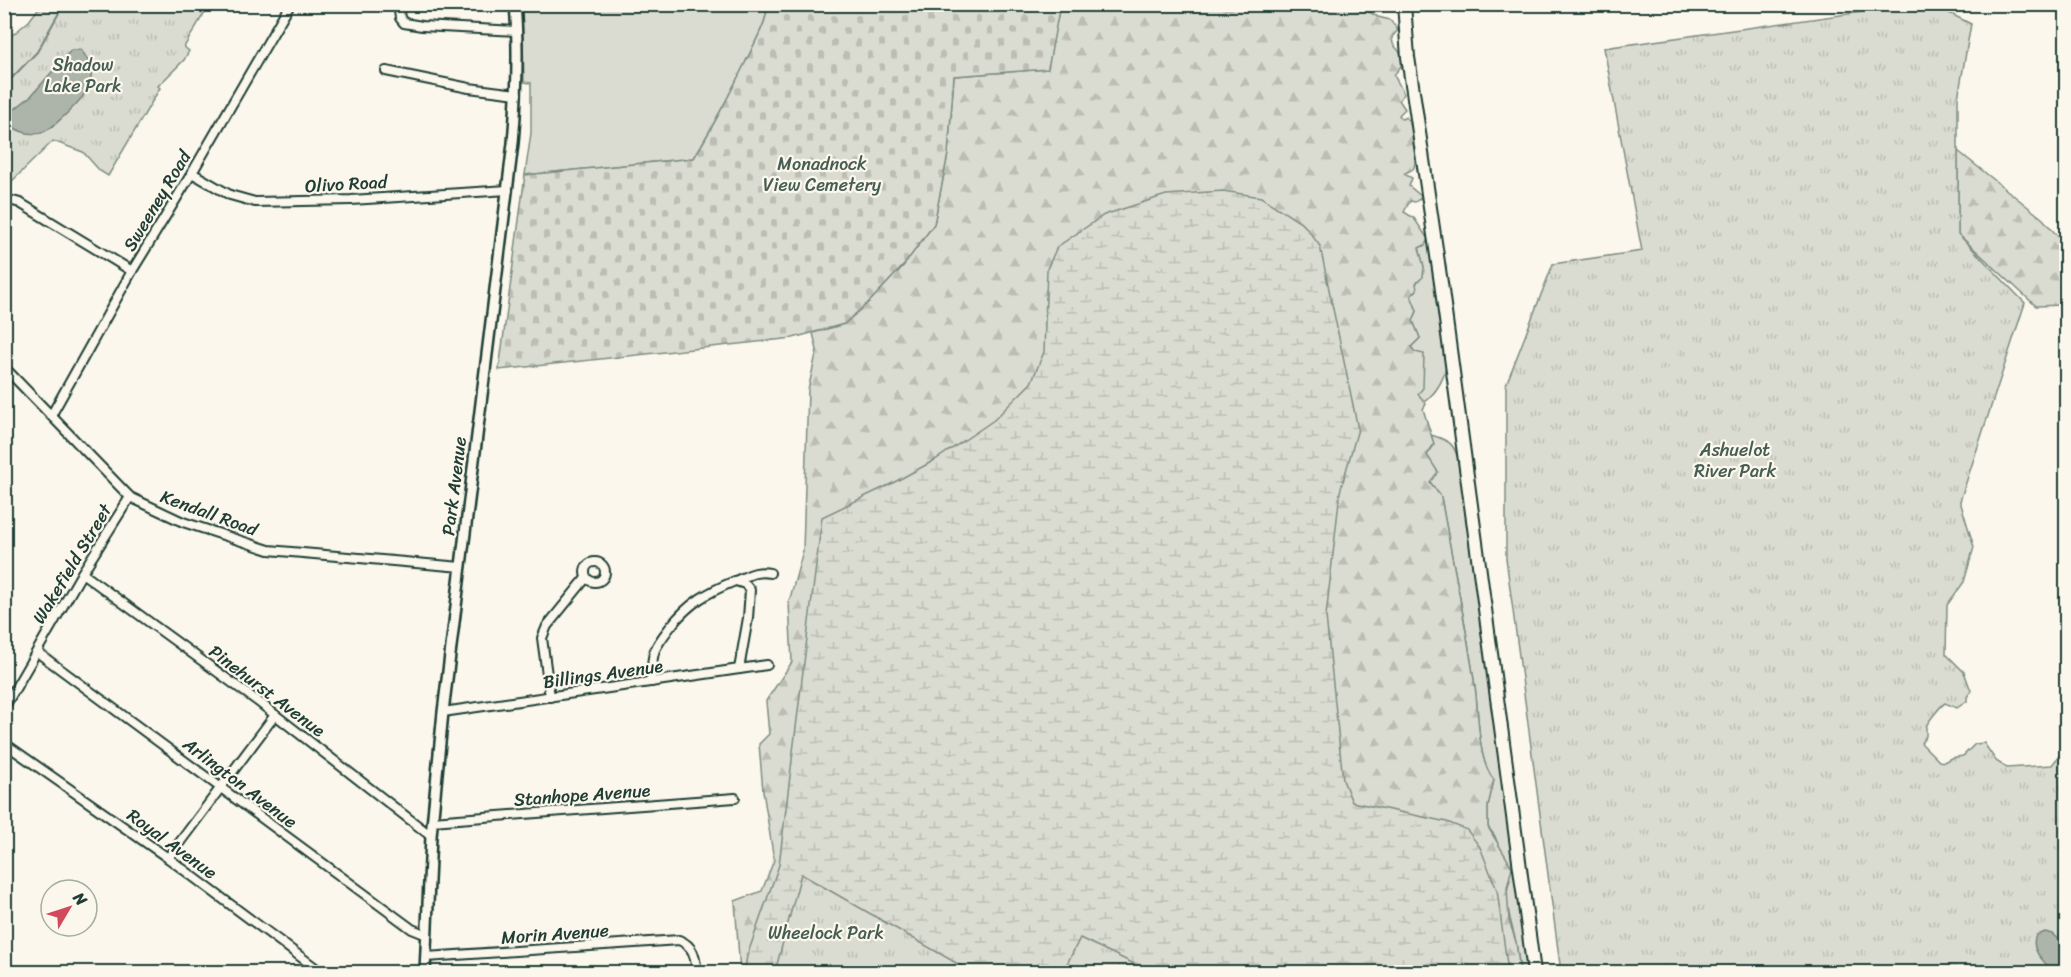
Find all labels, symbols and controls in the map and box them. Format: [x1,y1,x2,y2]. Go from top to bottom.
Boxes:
park label: Shadow Lake Park [44,49,122,102]
street label: Sweeney Road [114,143,201,258]
park label: Monadnock View Cemetery [763,148,882,201]
street label: Olivo Road [304,166,389,202]
park label: Ashuelot River Park [1694,434,1776,487]
street label: Park Avenue [432,435,476,537]
street label: Kendall Road [156,481,264,546]
street label: Wakefield Street [23,497,121,630]
street label: Pinehurst Avenue [202,636,333,746]
street label: Billings Avenue [541,650,665,698]
street label: Arlington Avenue [175,728,304,837]
street label: Stanhope Avenue [513,774,652,816]
street label: Royal Avenue [120,800,224,888]
north arrow [39,878,99,938]
text: N [65,885,96,913]
street label: Morin Avenue [500,914,610,954]
park label: Wheelock Park [768,917,884,949]

